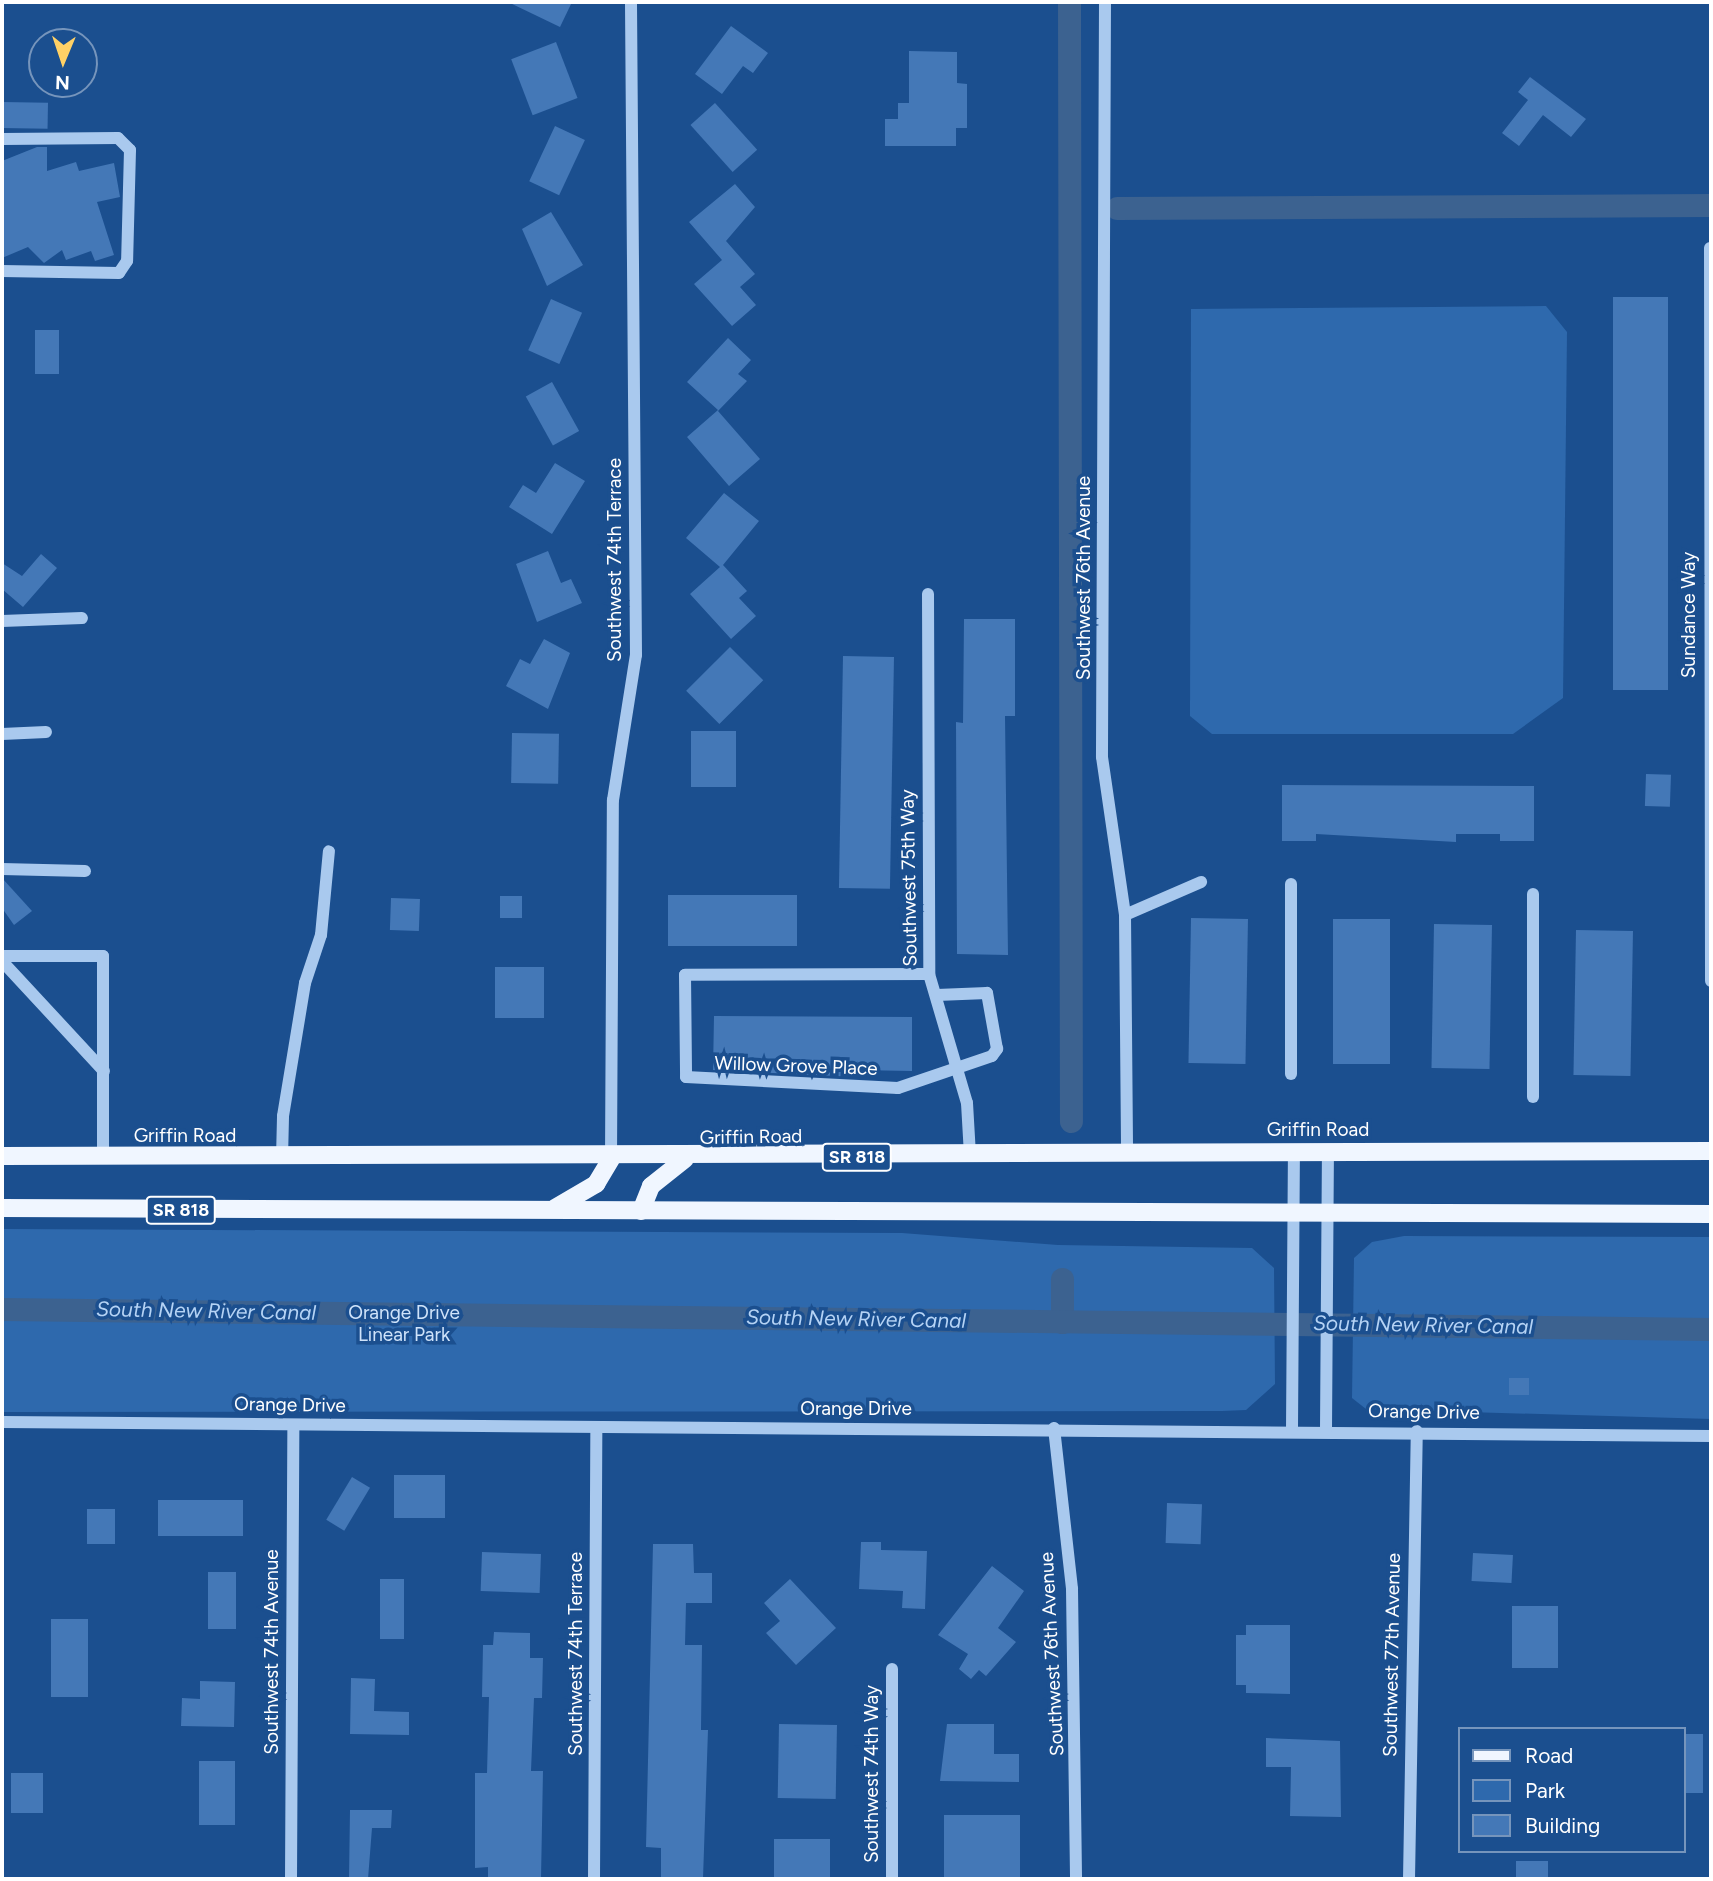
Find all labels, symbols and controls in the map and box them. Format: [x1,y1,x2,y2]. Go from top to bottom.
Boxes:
north arrow [28,28,98,98]
text: N [55,71,70,94]
street label: Southwest 74th Terrace [604,458,626,662]
street label: Southwest 76th Avenue [1073,476,1095,680]
street label: Sundance Way [1678,552,1700,678]
street label: Southwest 75th Way [896,789,922,967]
street label: Willow Grove Place [714,1052,878,1080]
street label: Griffin Road [1267,1119,1369,1141]
street label: Griffin Road [134,1125,236,1147]
street label: Griffin Road [699,1125,803,1149]
road number: SR 818 [820,1142,894,1172]
road number: SR 818 [144,1196,218,1224]
water label: South New River Canal [96,1296,316,1326]
park label: Orange Drive Linear Park [348,1302,460,1346]
water label: South New River Canal [746,1304,966,1334]
water label: South New River Canal [1313,1310,1533,1340]
street label: Orange Drive [234,1393,346,1417]
street label: Orange Drive [800,1398,912,1420]
street label: Orange Drive [1368,1400,1480,1424]
street label: Southwest 74th Avenue [261,1549,283,1755]
street label: Southwest 76th Avenue [1035,1551,1069,1757]
street label: Southwest 74th Terrace [565,1552,587,1756]
street label: Southwest 77th Avenue [1379,1553,1405,1757]
street label: Southwest 74th Way [861,1685,883,1863]
legend [1458,1727,1685,1853]
text: Road [1525,1743,1573,1768]
text: Park [1525,1778,1565,1803]
text: Building [1525,1813,1600,1838]

